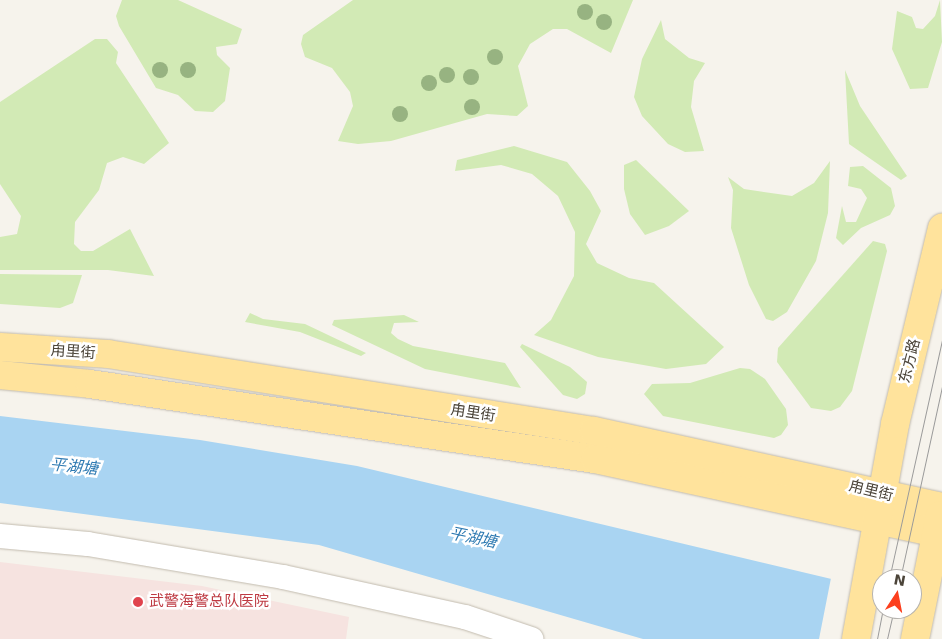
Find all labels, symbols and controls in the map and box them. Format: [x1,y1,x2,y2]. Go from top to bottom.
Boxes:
street label: 东方路 [896,337,924,385]
street label: 甪里街 [50,341,96,363]
street label: 甪里街 [449,401,497,425]
water label: 平湖塘 [49,455,99,479]
street label: 甪里街 [847,477,895,505]
water label: 平湖塘 [448,524,498,552]
north arrow [872,569,922,619]
text: N [892,571,907,589]
place label: 武警海警总队医院 [149,593,269,611]
marker: 武警海警总队医院 [131,595,145,609]

